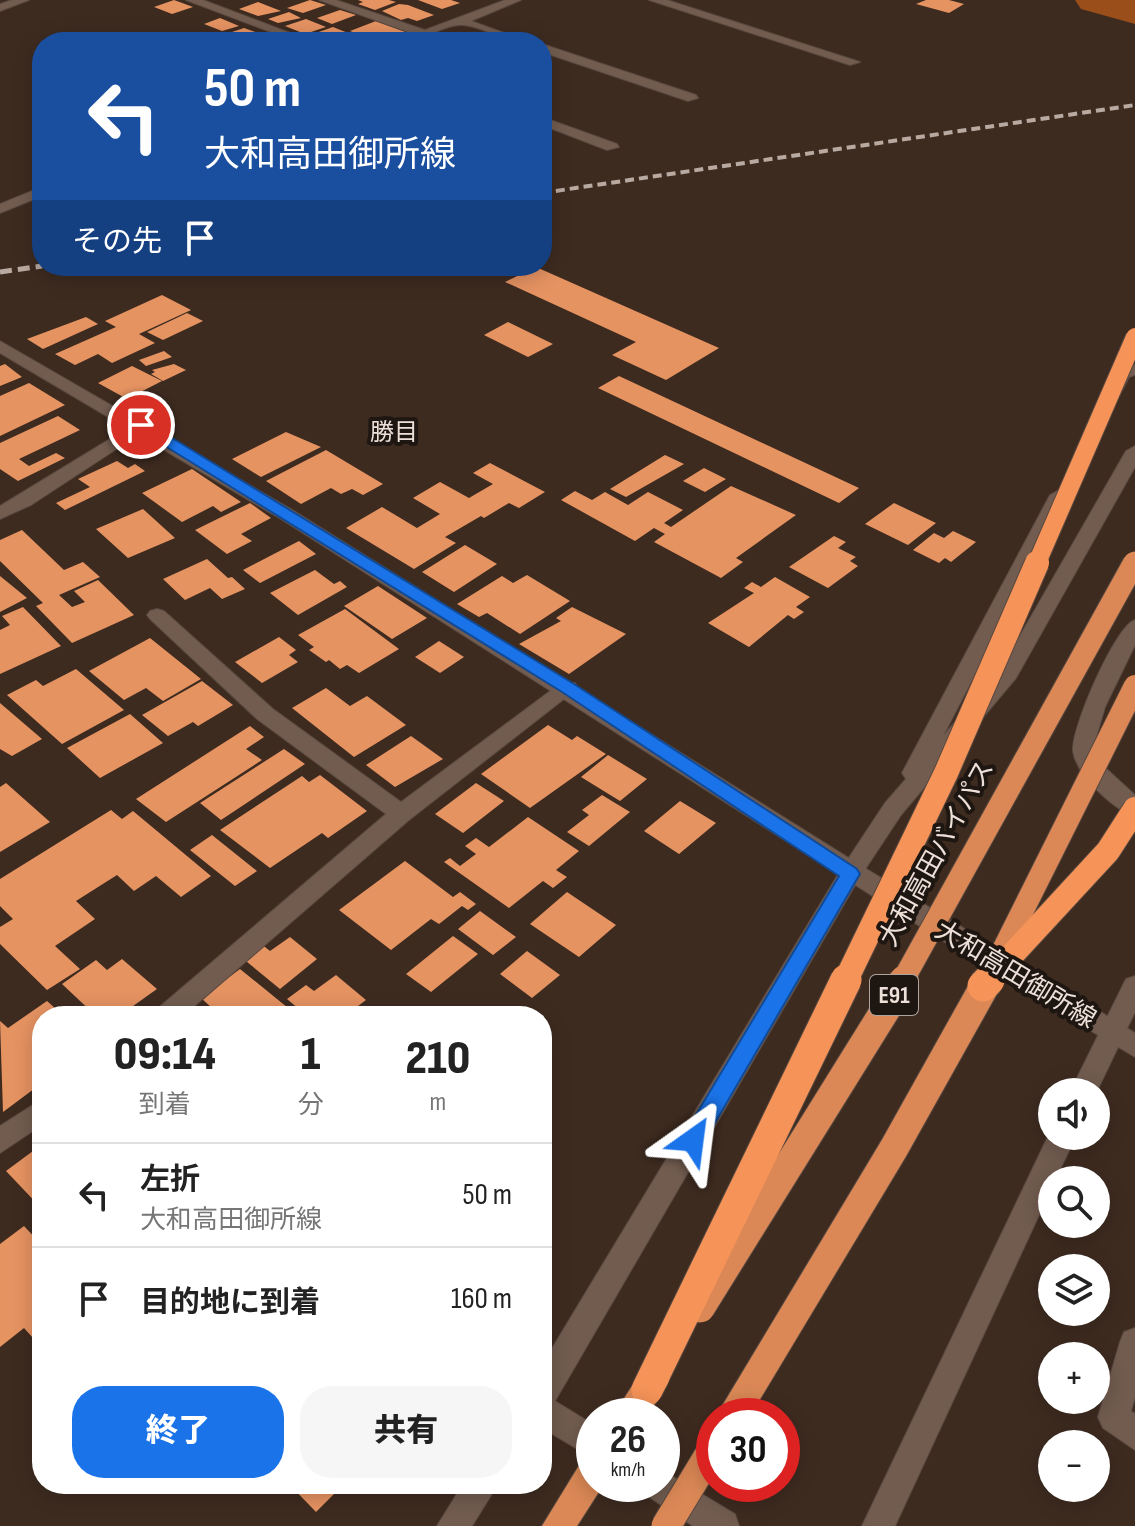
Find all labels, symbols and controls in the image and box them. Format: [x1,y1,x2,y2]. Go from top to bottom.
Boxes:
text: 50 m [204,56,301,123]
icon: left [72,64,176,168]
text: 大和高田御所線 [204,134,456,177]
icon: arrive [178,216,222,260]
text: その先 [72,224,162,260]
pin [107,391,175,459]
icon: arrive [119,403,163,447]
district label: 勝目 [370,418,418,447]
street label: 大和高田バイパス [873,755,1001,952]
street label: 大和高田御所線 [929,915,1101,1035]
road number: E91 [870,975,918,1015]
text: 09:14 [114,1026,216,1083]
text: 1 [301,1026,320,1083]
text: 210 [405,1030,470,1087]
map controls [1038,1078,1110,1502]
button: sound [1038,1078,1110,1150]
text: m [429,1087,446,1118]
text: 到着 [139,1090,191,1121]
text: 分 [298,1090,324,1121]
position arrow [651,1098,735,1182]
text: 左折 [140,1162,200,1198]
button: search [1038,1166,1110,1238]
icon: left [72,1173,116,1217]
text: 50 m [463,1177,512,1213]
text: 大和高田御所線 [140,1205,322,1236]
button: layers [1038,1254,1110,1326]
icon: arrive [72,1277,116,1321]
text: 160 m [451,1281,512,1317]
text: 目的地に到着 [140,1285,320,1321]
button: + [1038,1342,1110,1414]
button: 終了 [72,1386,284,1478]
button: 共有 [300,1386,512,1478]
speed limit sign: 30 [696,1398,800,1502]
text: 26 [610,1416,646,1464]
button: − [1038,1430,1110,1502]
text: km/h [611,1458,645,1482]

